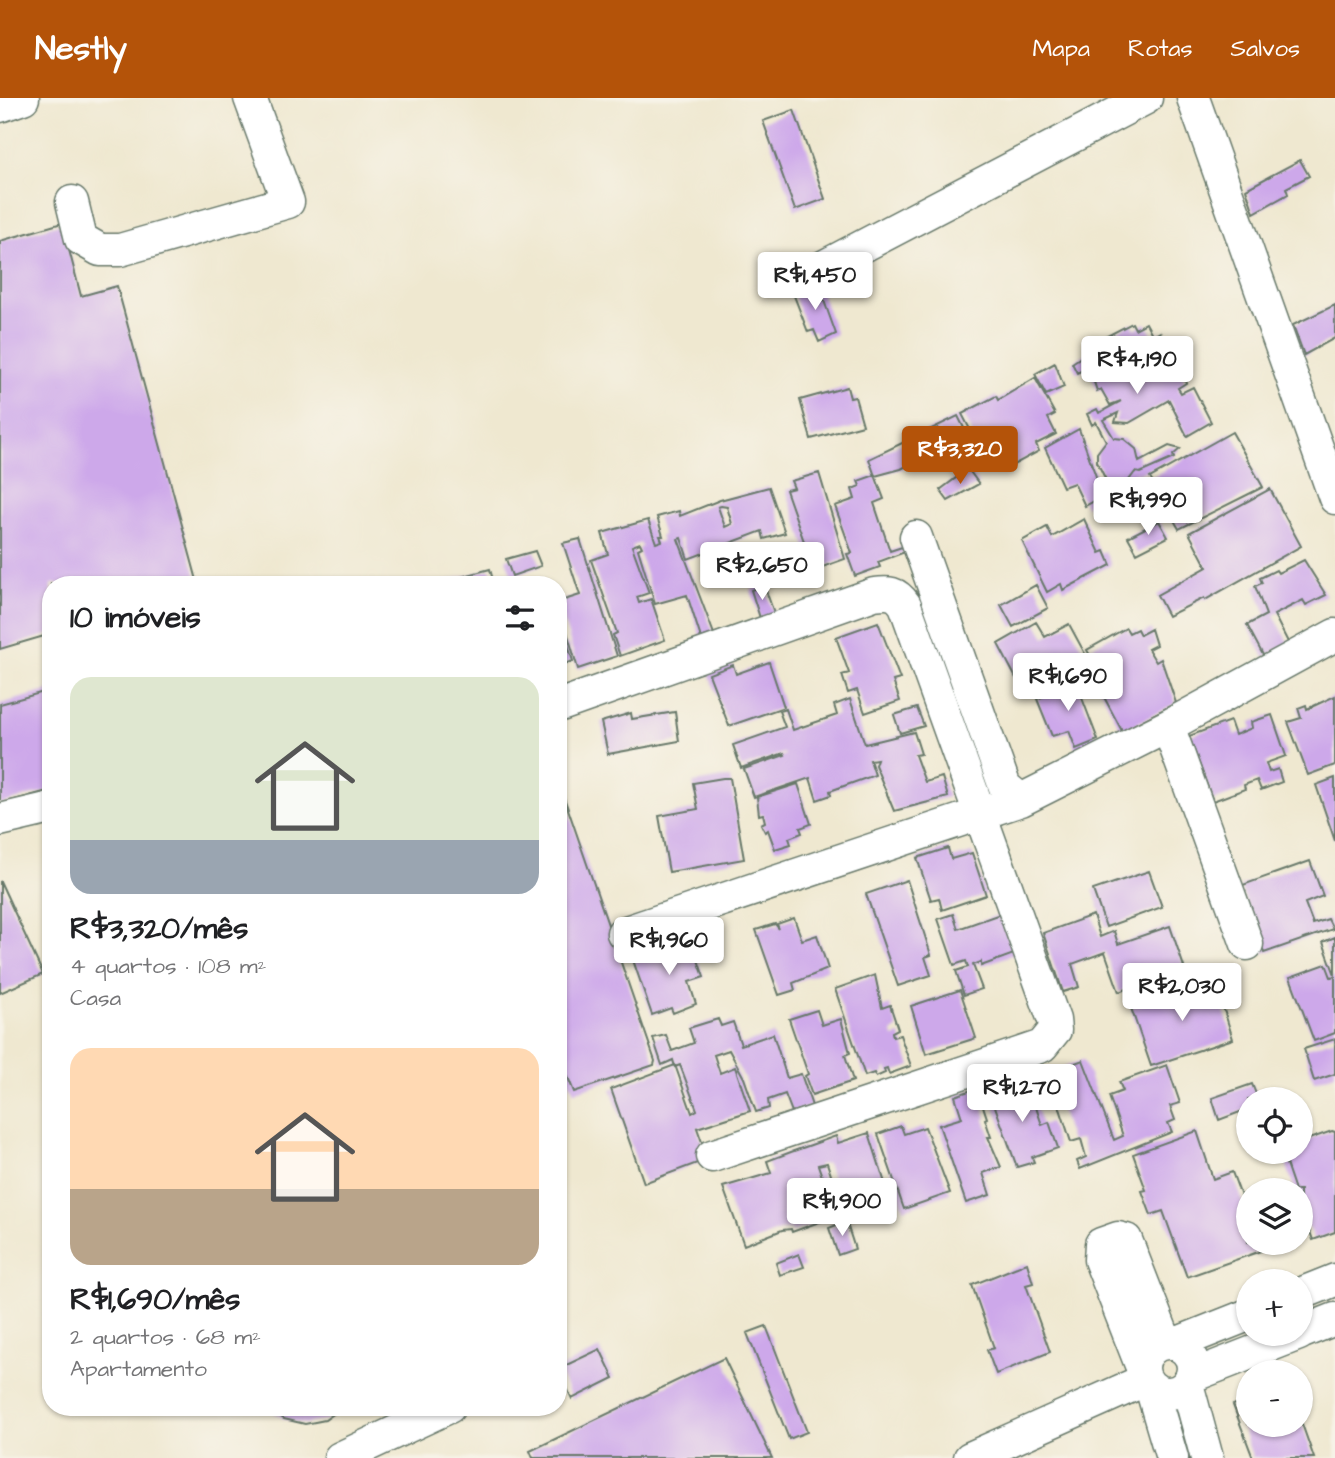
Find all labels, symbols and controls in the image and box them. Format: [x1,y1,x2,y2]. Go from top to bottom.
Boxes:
text: Nestly [35,26,127,72]
text: Mapa [1032,32,1090,66]
text: Rotas [1128,32,1193,66]
text: Salvos [1231,32,1300,66]
pin: R$1,450 [750,252,880,312]
text: R$1,450 [774,259,856,291]
pin: R$4,190 [1072,336,1202,396]
text: R$4,190 [1097,343,1177,375]
pin: R$3,320 [895,426,1025,486]
text: R$3,320 [918,433,1002,465]
pin: R$1,990 [1083,478,1213,537]
text: R$1,990 [1110,484,1186,516]
pin: R$2,650 [697,542,827,602]
text: R$2,650 [716,549,808,581]
text: 10 imóveis [70,597,201,639]
icon: filters [501,599,539,637]
pin: R$1,690 [1003,654,1133,713]
text: R$1,690 [1029,660,1107,692]
icon: home [242,723,368,849]
text: R$3,320/mês [70,908,248,950]
pin: R$1,960 [604,918,734,977]
text: R$1,960 [630,924,708,956]
text: 4 quartos · 108 m² [70,950,266,982]
pin: R$2,030 [1117,964,1247,1023]
text: R$2,030 [1138,970,1226,1002]
text: Casa [70,982,121,1014]
pin: R$1,270 [957,1065,1087,1124]
text: R$1,270 [983,1071,1061,1103]
map controls [1236,1087,1313,1437]
button: locate [1236,1087,1313,1164]
icon: home [242,1094,368,1220]
pin: R$1,900 [777,1178,907,1238]
button: layers [1236,1178,1313,1255]
text: R$1,900 [803,1185,881,1217]
button: + [1236,1269,1313,1346]
text: R$1,690/mês [70,1279,240,1321]
text: 2 quartos · 68 m² [70,1321,261,1353]
text: Apartamento [70,1353,207,1385]
button: − [1236,1360,1313,1437]

